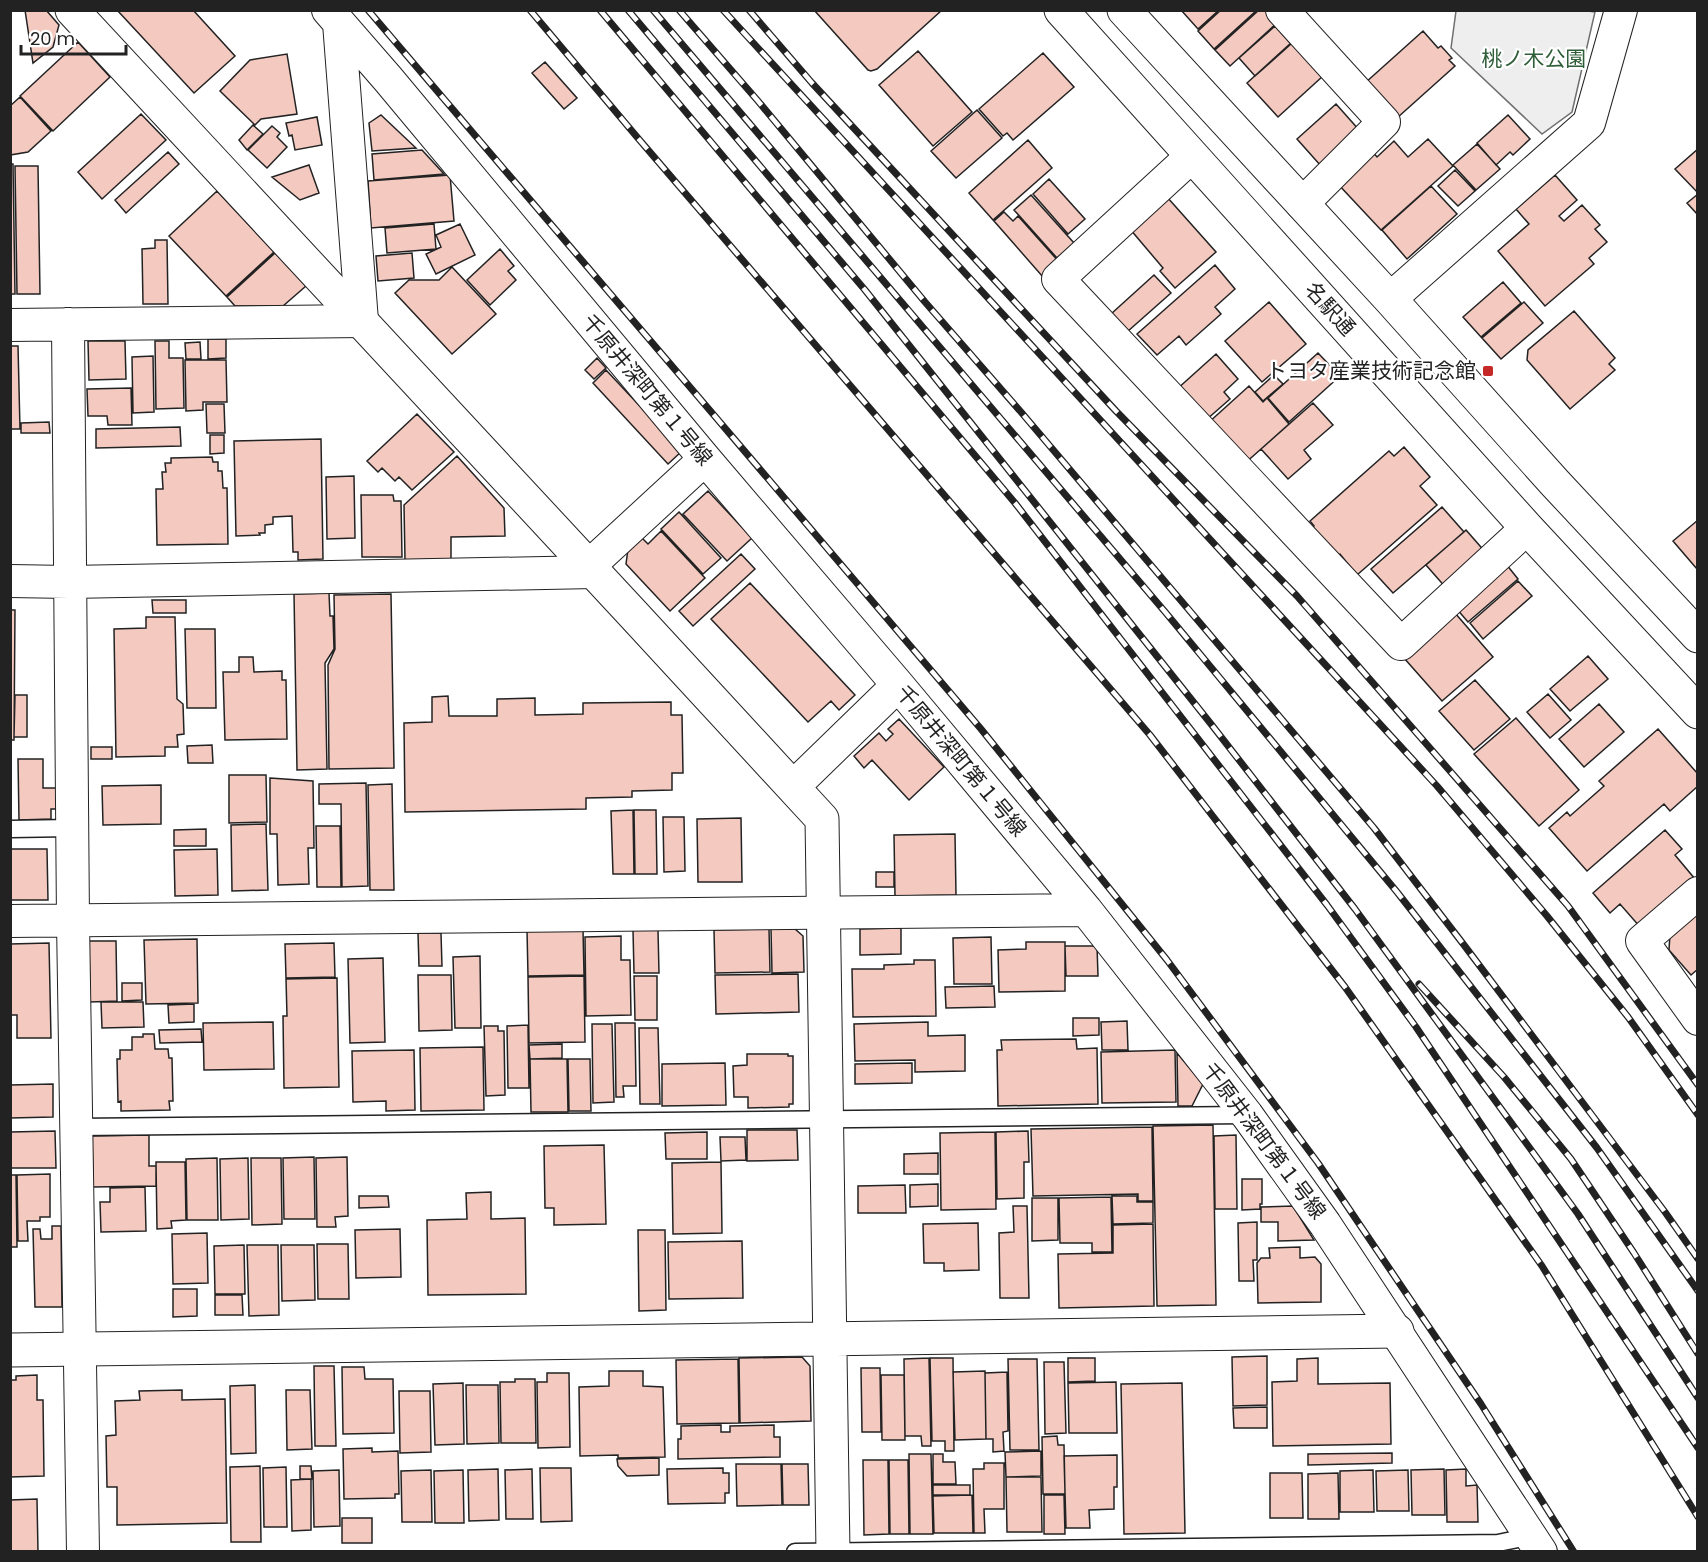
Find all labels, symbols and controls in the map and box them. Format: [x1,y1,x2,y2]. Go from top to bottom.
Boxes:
scale bar [21,18,126,56]
text: 20 m [30,26,75,51]
park label: 桃ノ木公園 [1482,44,1587,73]
street label: 名駅通 [1299,276,1362,342]
street label: 千原井深町第１号線 [576,308,719,471]
place label: トヨタ産業技術記念館 [1266,356,1476,385]
marker: トヨタ産業技術記念館 [1481,364,1495,378]
street label: 千原井深町第１号線 [890,679,1033,842]
street label: 千原井深町第１号線 [1196,1057,1333,1225]

